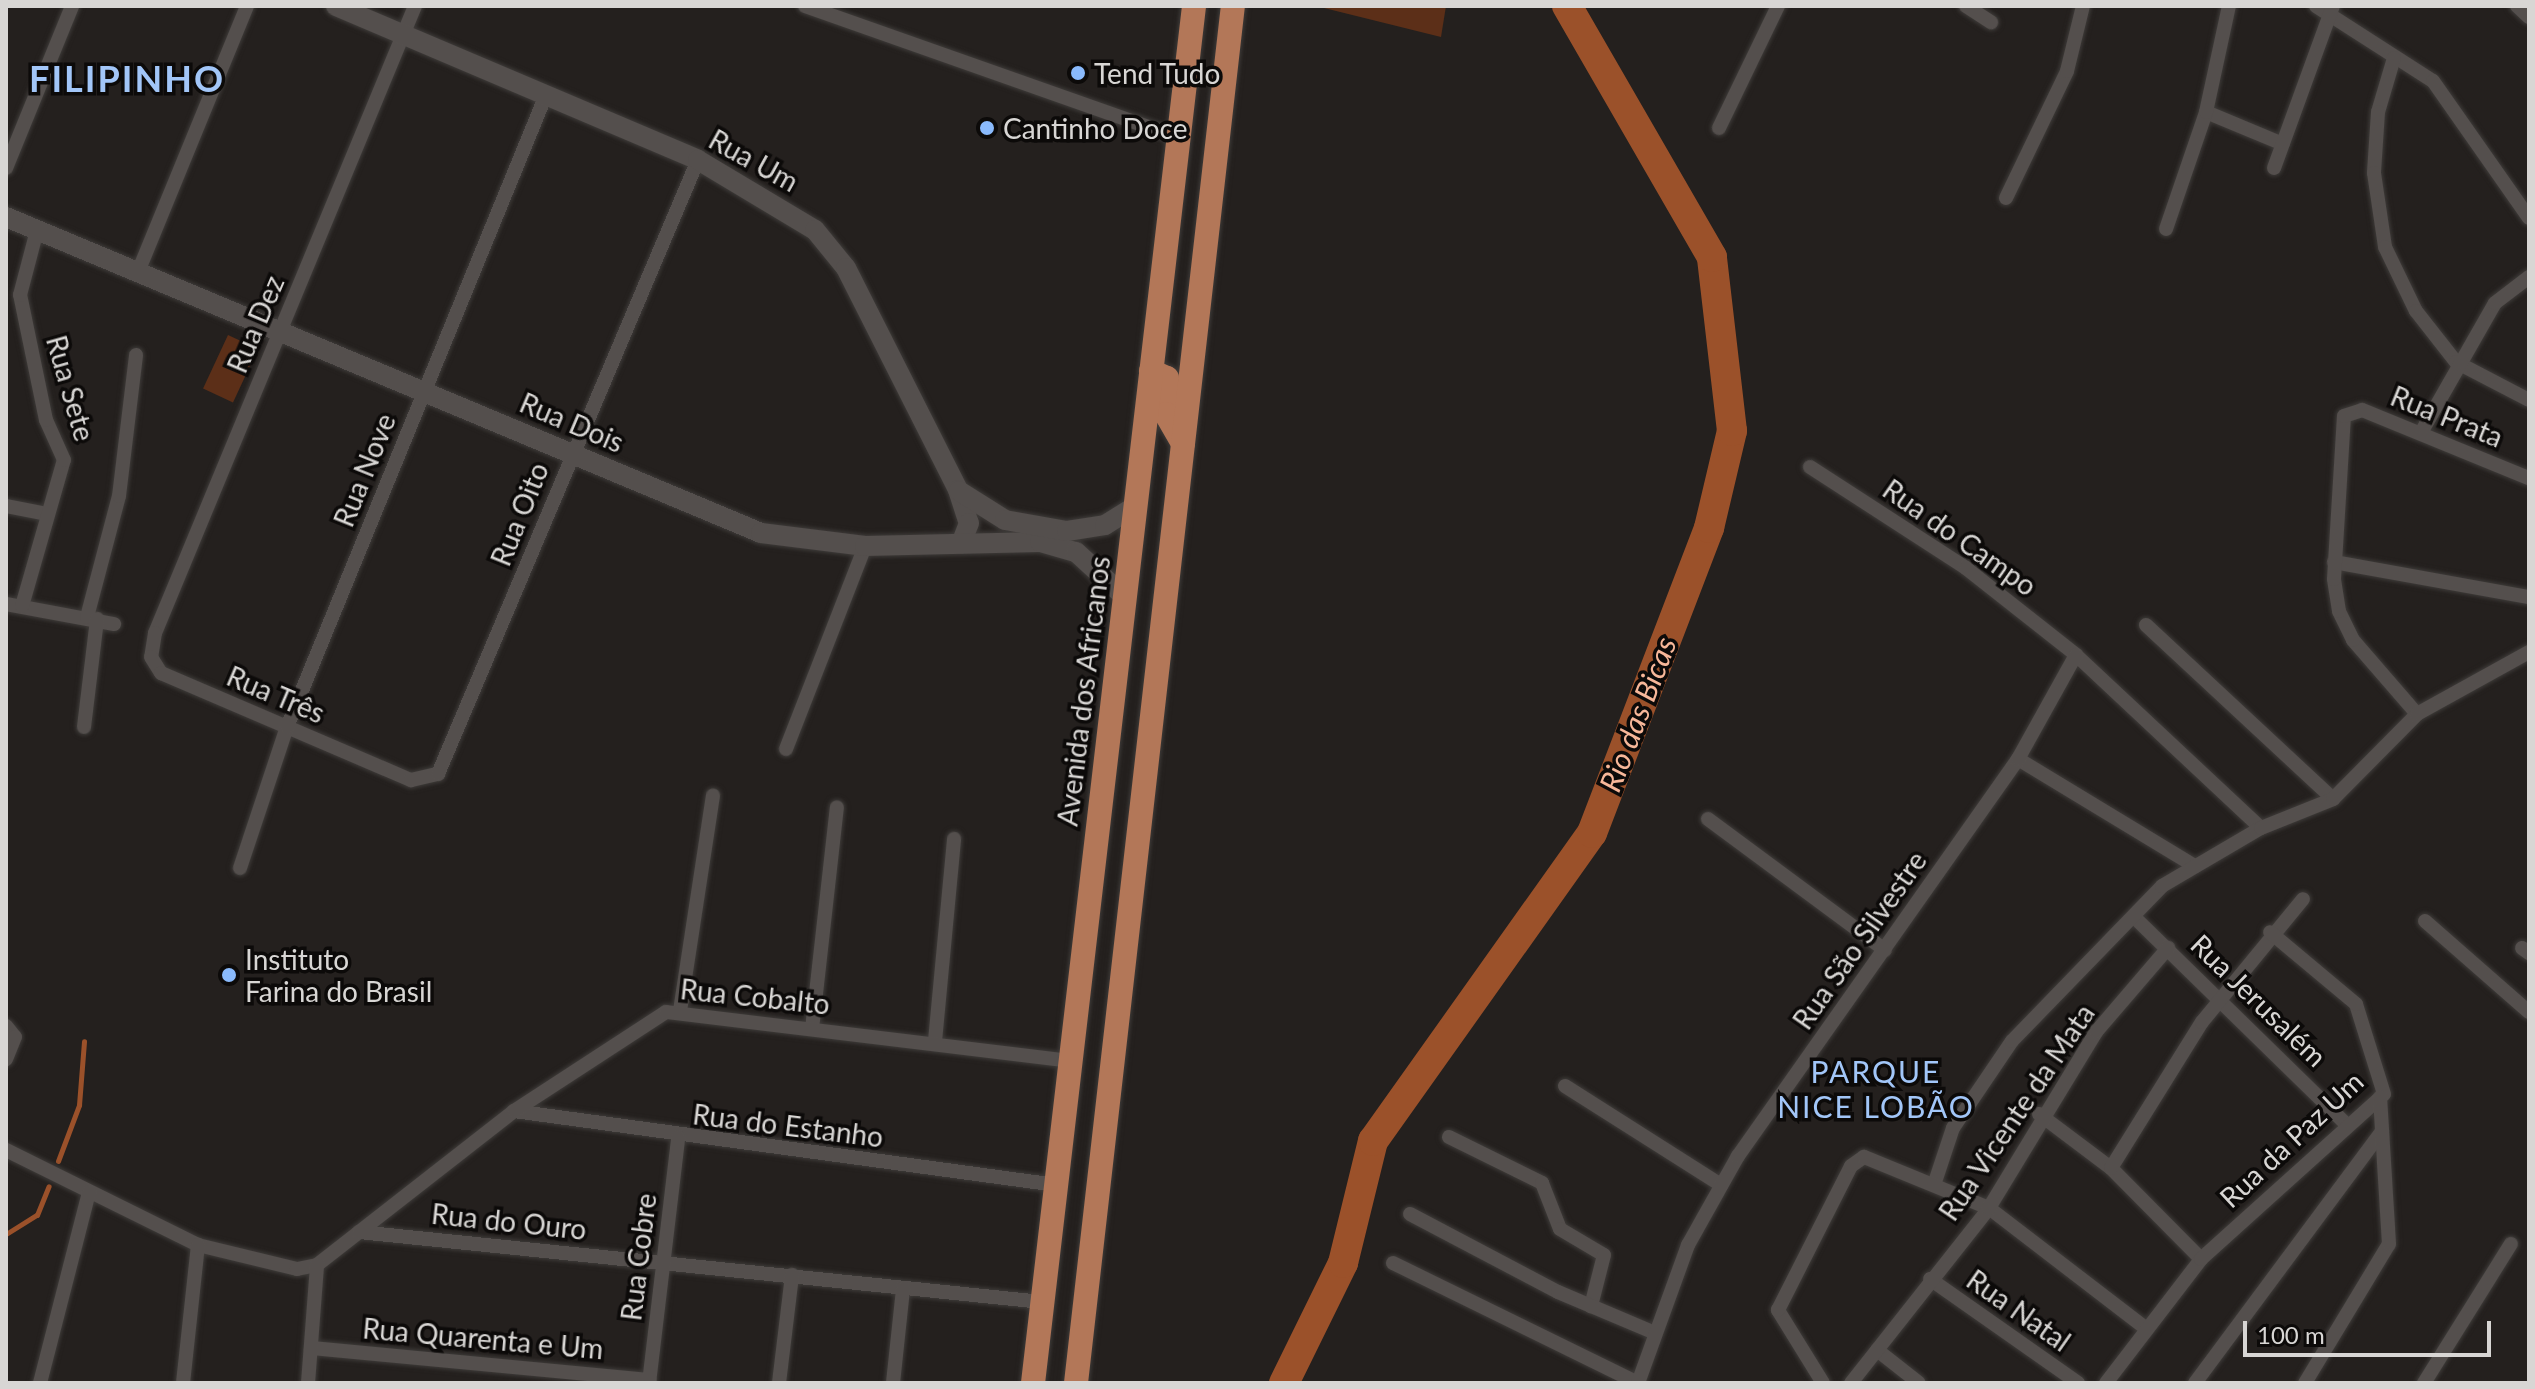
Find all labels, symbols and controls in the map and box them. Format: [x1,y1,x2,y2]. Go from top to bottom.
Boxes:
place label: Tend Tudo [1094,56,1221,90]
district label: FILIPINHO [29,57,225,101]
marker: Tend Tudo [1069,64,1087,82]
place label: Cantinho Doce [1003,111,1187,145]
marker: Cantinho Doce [978,119,996,137]
street label: Rua Um [703,122,805,198]
street label: Rua Dez [220,270,290,378]
street label: Rua Sete [40,331,102,445]
street label: Rua Prata [2386,378,2508,454]
street label: Rua Dois [515,385,629,459]
street label: Rua Nove [326,409,402,531]
street label: Rua Oito [483,457,555,571]
street label: Rua do Campo [1877,472,2043,602]
street label: Avenida dos Africanos [1050,554,1116,828]
water label: Rio das Bicas [1591,632,1683,796]
street label: Rua Três [222,658,330,730]
street label: Rua São Silvestre [1785,845,1933,1035]
street label: Rua Jerusalém [2184,927,2334,1073]
place label: Instituto Farina do Brasil [245,942,432,1008]
marker: Instituto Farina do Brasil [220,966,238,984]
street label: Rua Cobalto [679,971,831,1021]
street label: Rua Vicente da Mata [1931,997,2101,1227]
district label: PARQUE NICE LOBÃO [1777,1053,1975,1124]
street label: Rua da Paz Um [2212,1064,2370,1214]
street label: Rua do Estanho [691,1097,885,1153]
street label: Rua Cobre [614,1191,662,1323]
street label: Rua do Ouro [430,1196,588,1246]
street label: Rua Natal [1961,1262,2077,1358]
scale bar [2247,1305,2495,1355]
street label: Rua Quarenta e Um [361,1311,605,1365]
text: 100 m [2257,1320,2325,1349]

